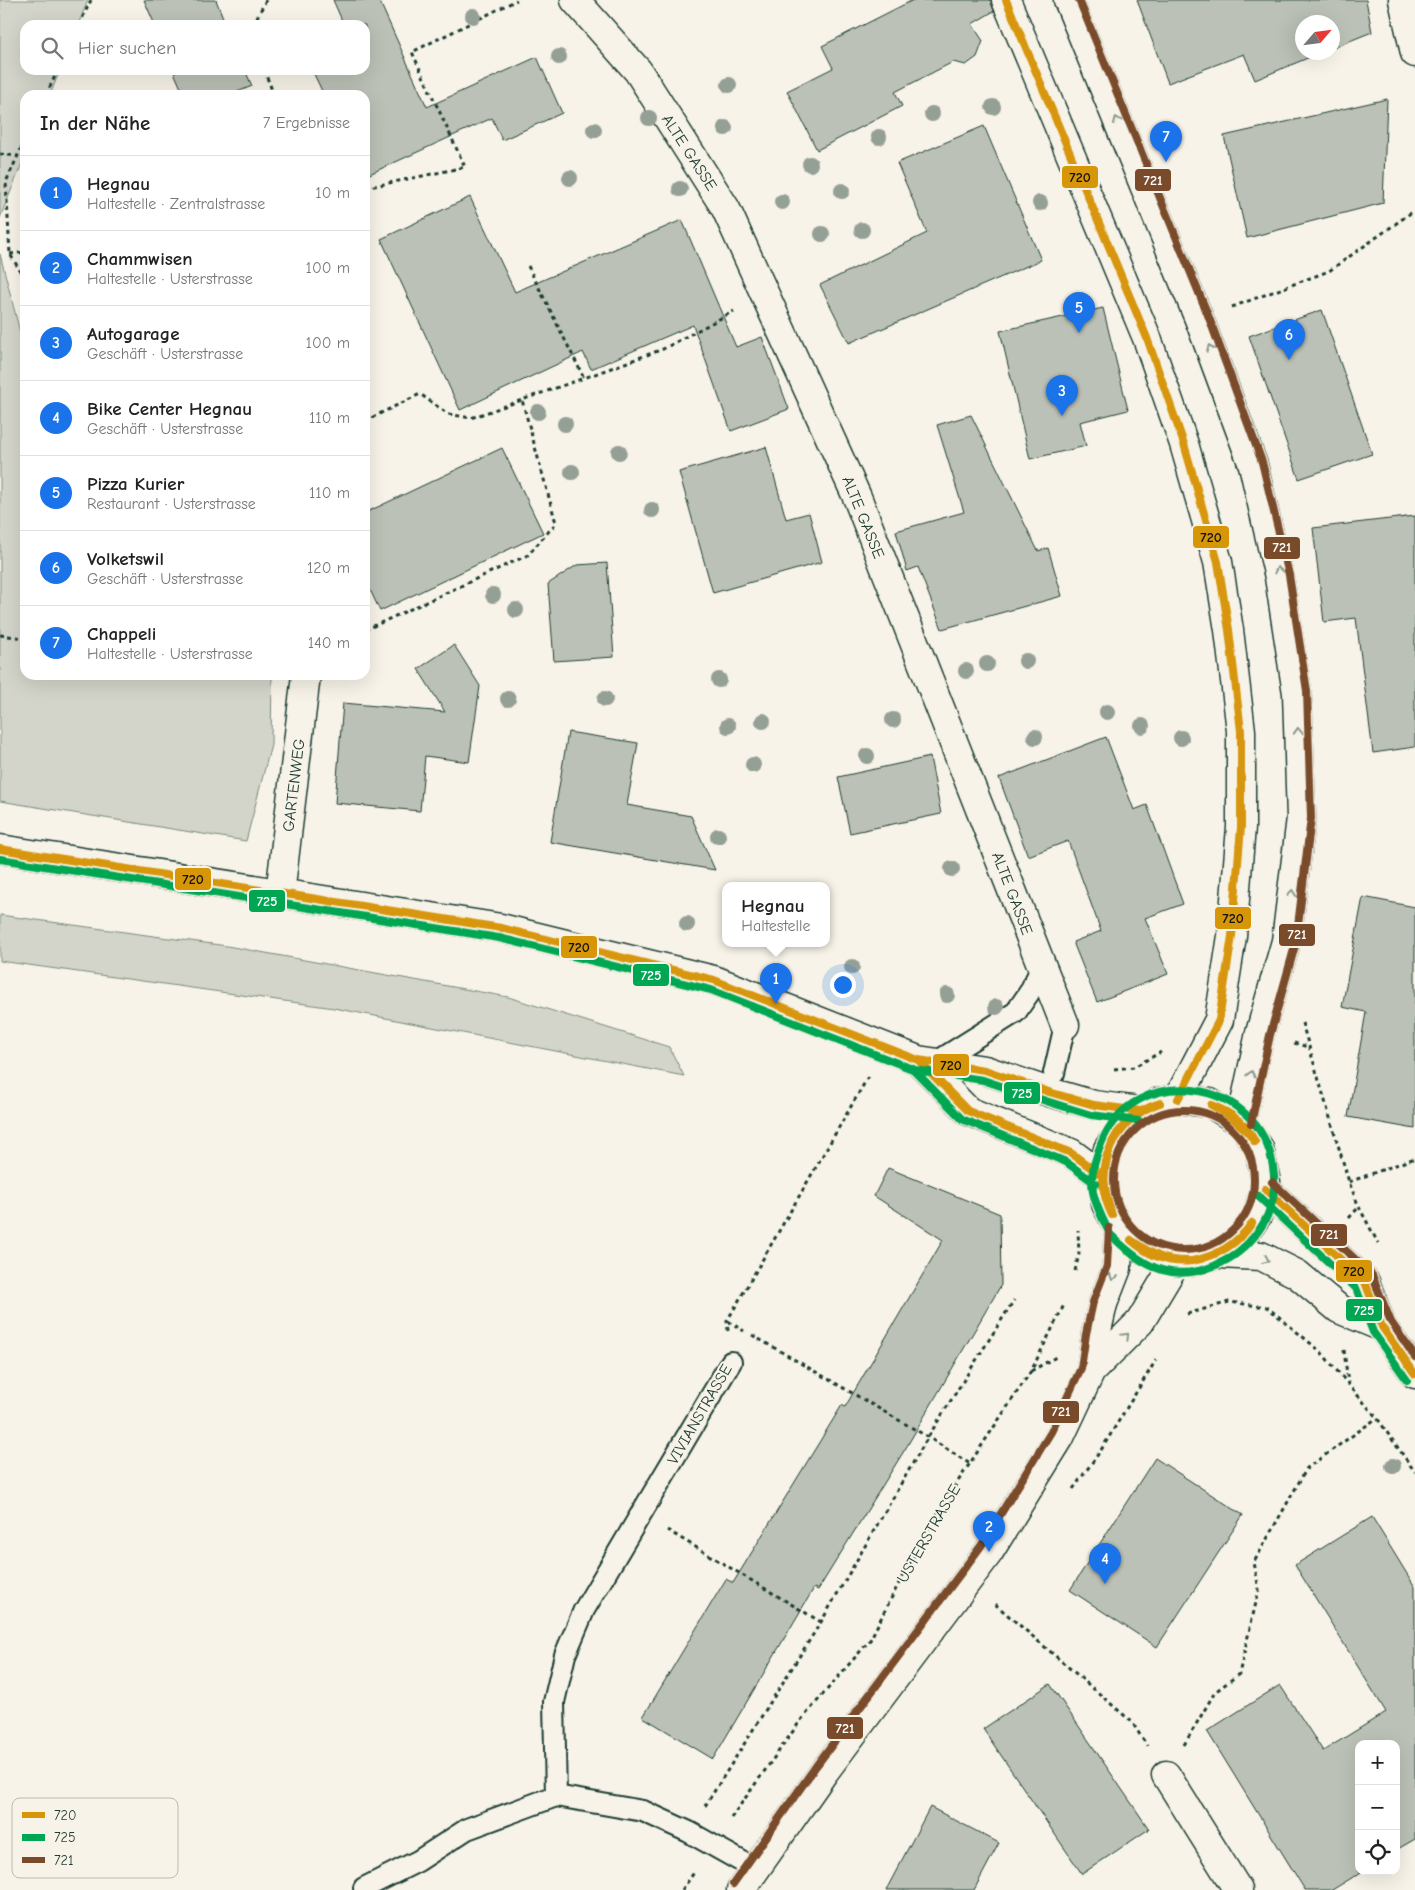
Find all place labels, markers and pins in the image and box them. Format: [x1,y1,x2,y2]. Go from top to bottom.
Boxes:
pin: 7 [1150,121,1182,162]
pin: 5 [1063,292,1095,333]
pin: 6 [1273,319,1305,360]
pin: 3 [1046,375,1078,416]
pin: 1 [760,963,792,1004]
pin: 2 [973,1511,1005,1552]
pin: 4 [1089,1543,1121,1584]

